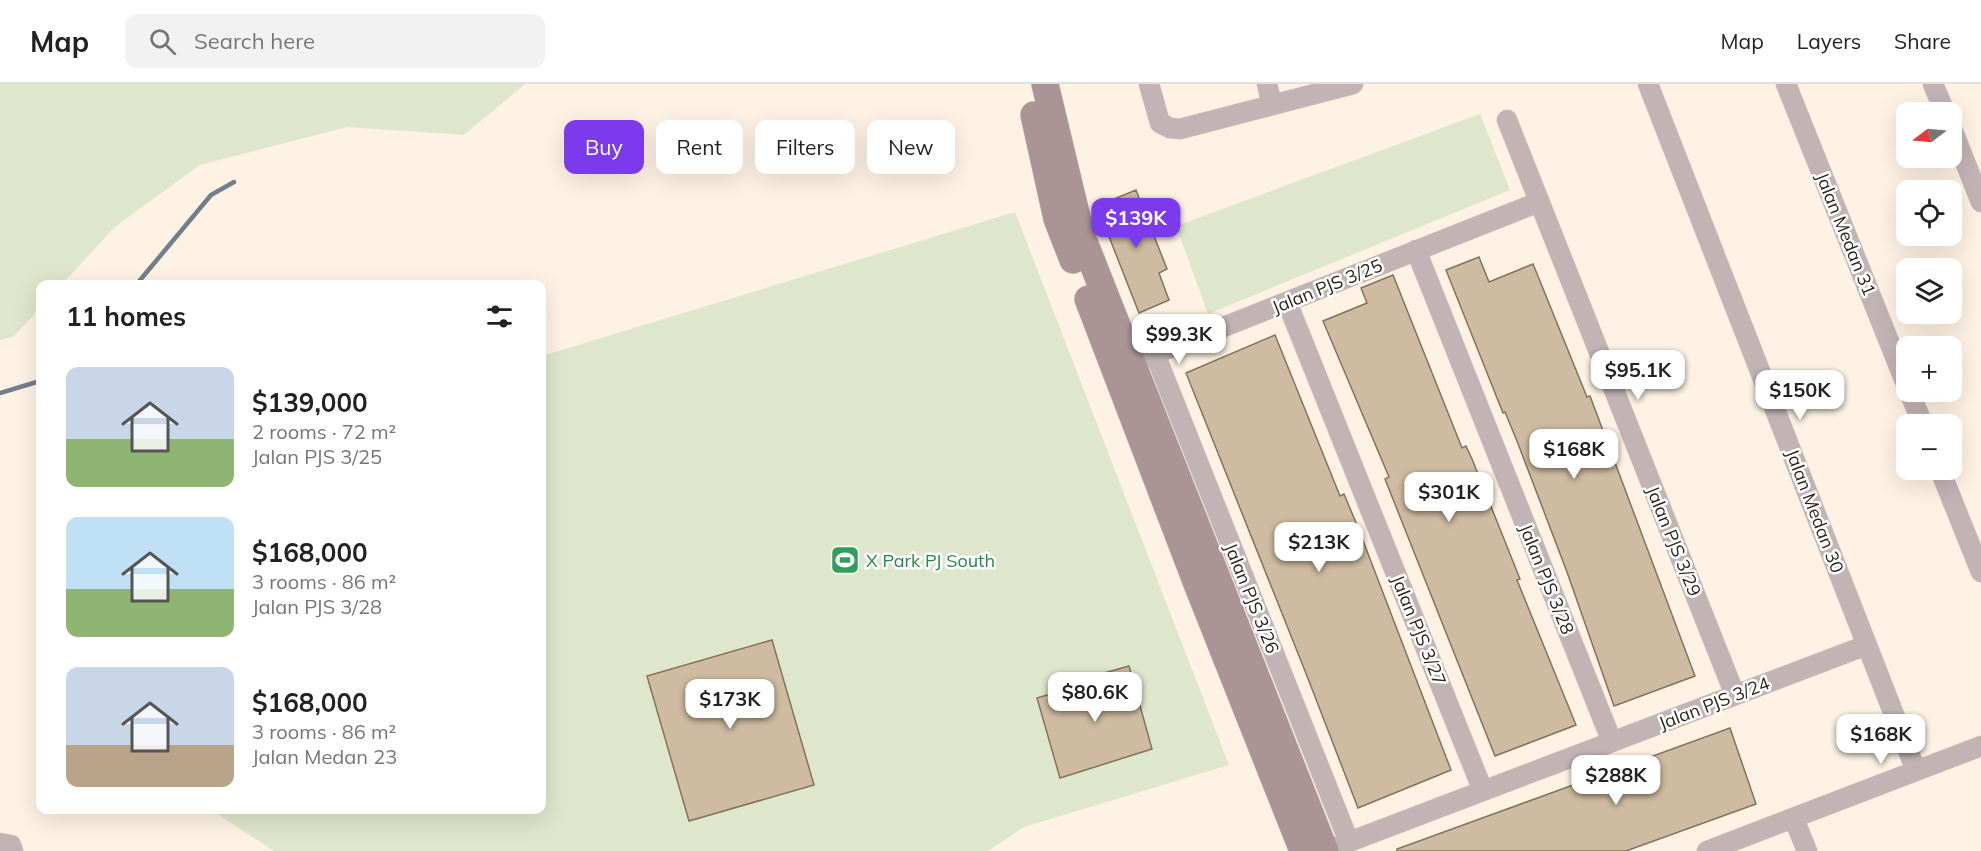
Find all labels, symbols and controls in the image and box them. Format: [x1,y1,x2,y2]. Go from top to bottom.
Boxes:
search box [125,14,545,68]
text: Map [30,24,89,59]
icon: search [146,25,179,58]
text: Search here [194,27,315,55]
text: Map [1721,28,1764,54]
text: Layers [1797,28,1861,54]
text: Share [1894,28,1951,54]
north arrow [1896,102,1962,168]
map controls [1896,102,1962,480]
chip: Buy [564,120,644,174]
chip: Rent [656,120,743,174]
chip: Filters [755,120,855,174]
chip: New [867,120,955,174]
street label: Jalan Medan 31 [1811,169,1881,299]
button: locate [1896,180,1962,246]
pin: $139K [1094,198,1178,249]
text: $139K [1105,205,1167,230]
street label: Jalan PJS 3/25 [1268,253,1386,319]
button: layers [1896,258,1962,324]
text: 11 homes [66,300,186,333]
icon: filters [483,300,516,333]
pin: $99.3K [1130,314,1228,365]
text: $99.3K [1146,321,1212,346]
button: + [1896,336,1962,402]
pin: $95.1K [1589,350,1687,401]
text: $95.1K [1605,357,1671,382]
pin: $150K [1758,370,1842,421]
text: $150K [1769,377,1831,402]
text: $139,000 [252,386,368,419]
icon: home [114,391,186,463]
button: − [1896,414,1962,480]
text: 2 rooms · 72 m² [252,419,396,444]
pin: $168K [1532,429,1616,480]
text: $168K [1543,436,1605,461]
text: Jalan PJS 3/25 [252,444,382,469]
street label: Jalan Medan 30 [1781,446,1849,576]
pin: $301K [1407,472,1491,523]
text: $301K [1418,479,1480,504]
street label: Jalan PJS 3/29 [1641,482,1707,600]
street label: Jalan PJS 3/28 [1514,520,1580,638]
pin: $213K [1277,522,1361,573]
text: $213K [1288,529,1350,554]
text: $168,000 [252,536,368,569]
street label: Jalan PJS 3/26 [1219,539,1285,657]
icon: home [114,541,186,613]
sports icon: X Park PJ South [829,544,861,576]
place label: X Park PJ South [866,549,995,572]
text: 3 rooms · 86 m² [252,569,396,594]
street label: Jalan PJS 3/27 [1386,571,1452,689]
text: Jalan PJS 3/28 [252,594,382,619]
street label: Jalan PJS 3/24 [1655,671,1773,735]
pin: $80.6K [1046,672,1144,723]
pin: $173K [688,679,772,730]
text: $80.6K [1062,679,1128,704]
text: $168,000 [252,686,368,719]
text: $173K [699,686,761,711]
icon: home [114,691,186,763]
pin: $168K [1839,714,1923,765]
text: 3 rooms · 86 m² [252,719,396,744]
text: $168K [1850,721,1912,746]
text: Jalan Medan 23 [252,744,397,769]
pin: $288K [1574,755,1658,806]
text: $288K [1585,762,1647,787]

